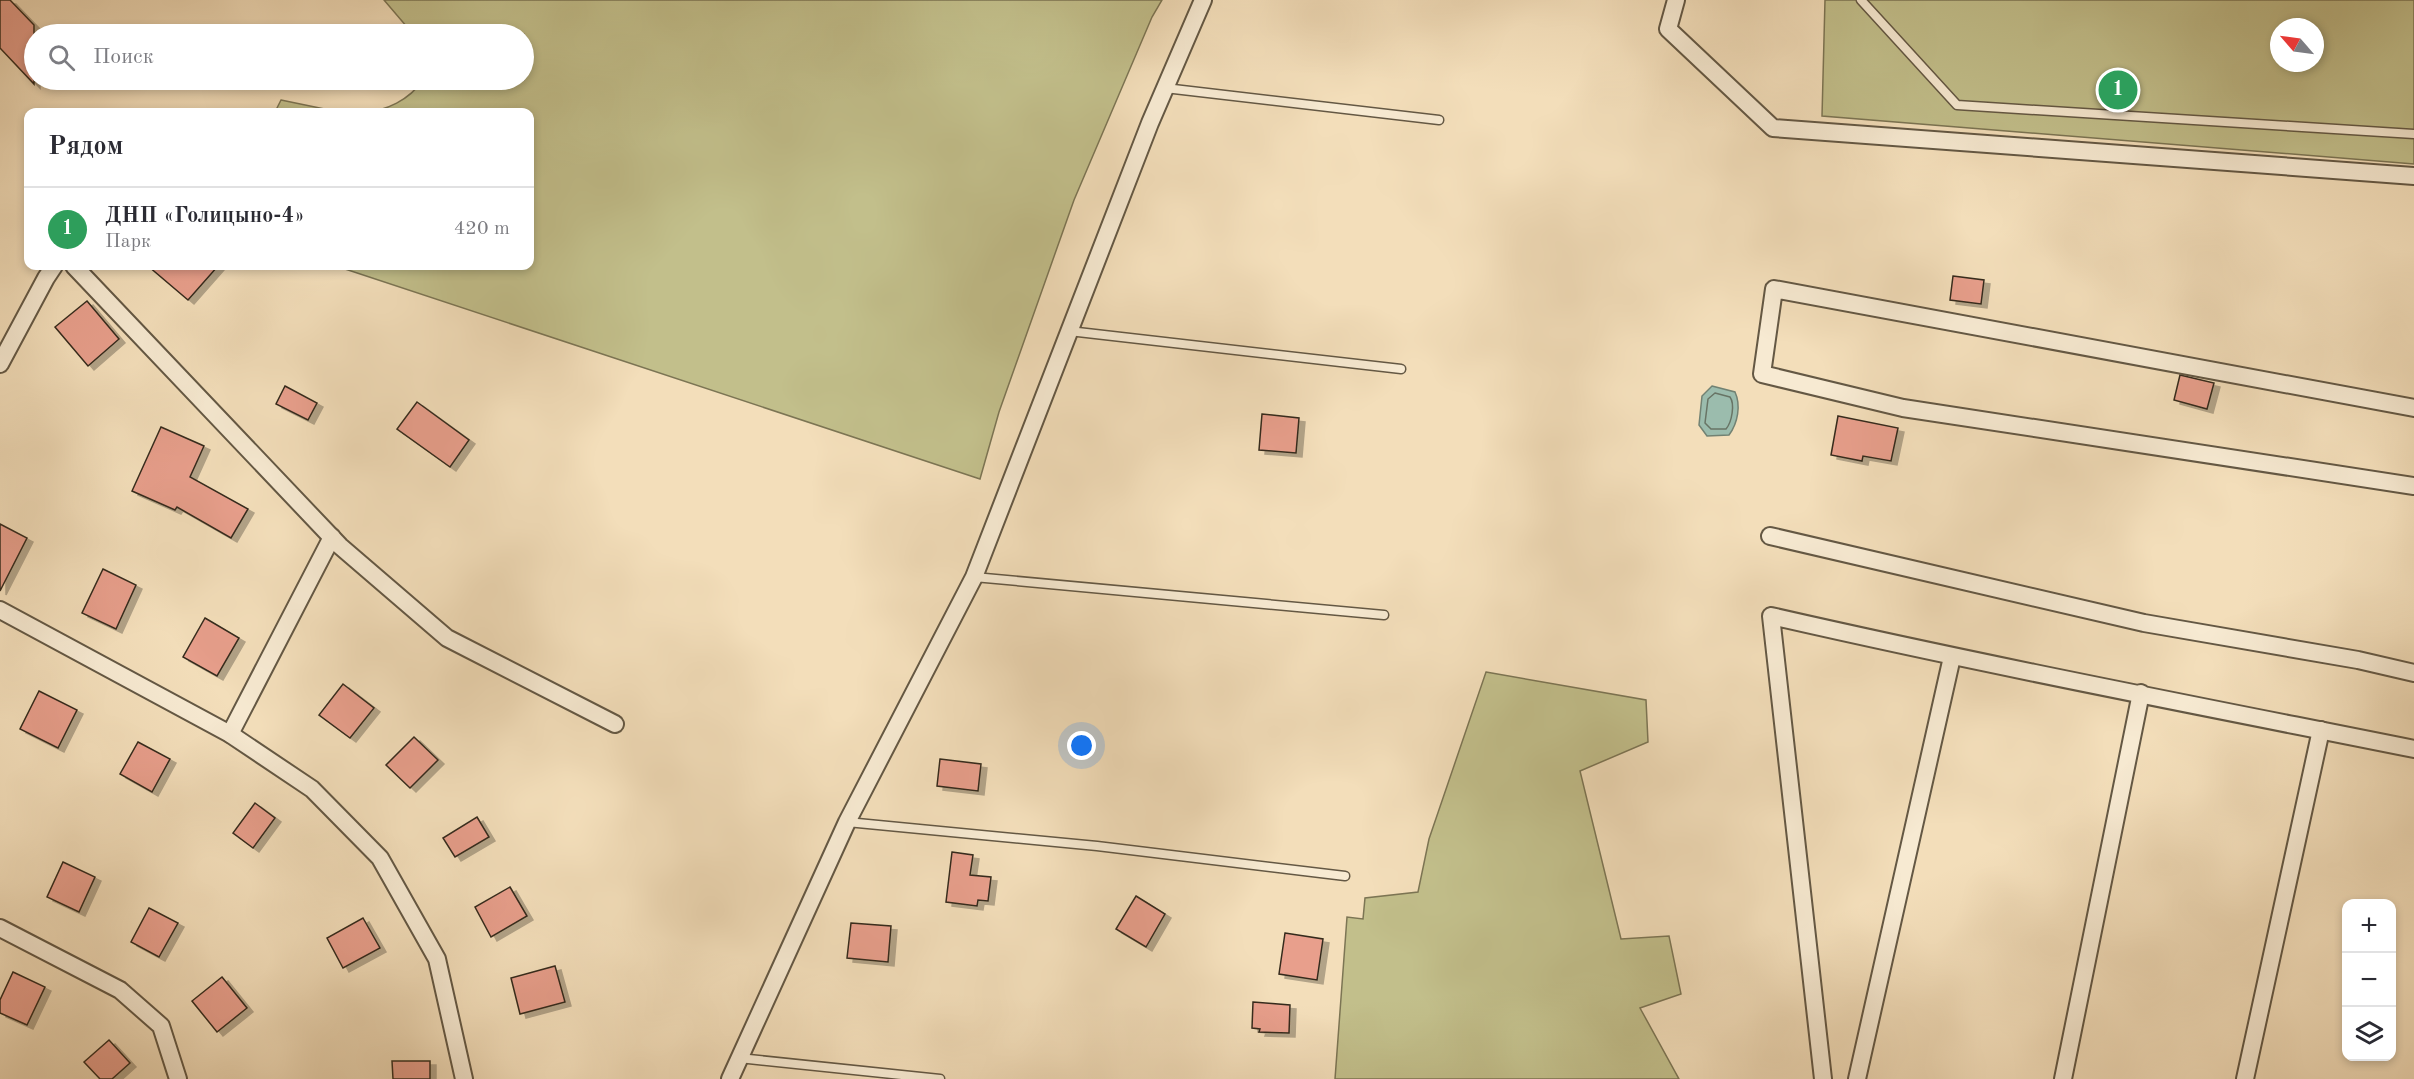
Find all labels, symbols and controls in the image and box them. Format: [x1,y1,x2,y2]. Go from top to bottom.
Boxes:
north arrow [2270,18,2324,72]
search box [24,24,534,90]
icon: search [45,41,78,74]
text: Поиск [93,46,154,68]
pin: 1 [2098,68,2138,112]
text: Рядом [48,134,123,160]
text: ДНП «Голицыно-4» [105,205,305,227]
text: 1 [62,219,73,239]
text: 420 m [454,219,510,239]
text: Парк [105,232,151,252]
your location [1067,731,1096,760]
map controls [2342,899,2396,1061]
button: + [2342,899,2396,953]
button: − [2342,953,2396,1007]
button: layers [2342,1007,2396,1061]

